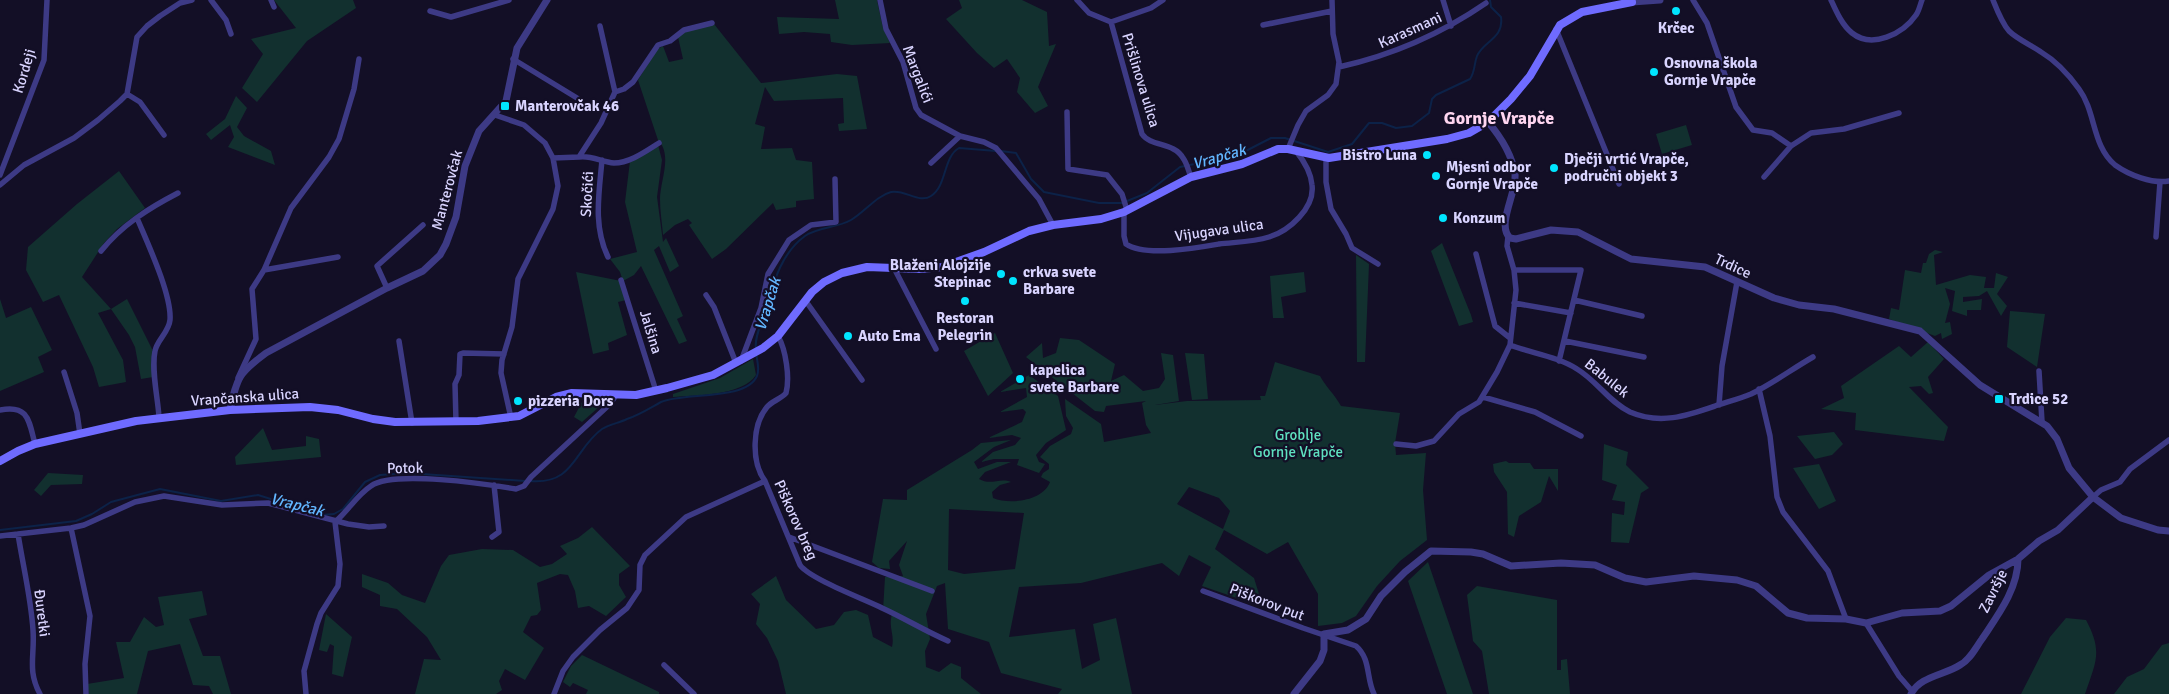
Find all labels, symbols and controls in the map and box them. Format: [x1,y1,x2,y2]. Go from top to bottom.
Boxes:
marker: Krčec [1670,5,1682,17]
street label: Karasmani [1375,8,1445,52]
place label: Krčec [1658,19,1694,37]
street label: Prišlinova ulica [1118,31,1164,129]
street label: Margalići [899,43,937,105]
street label: Kordeji [9,47,39,95]
place label: Osnovna škola Gornje Vrapče [1664,54,1758,89]
marker: Osnovna škola Gornje Vrapče [1648,66,1660,78]
place label: Manterovčak 46 [515,97,619,115]
marker: Manterovčak 46 [499,100,511,112]
district label: Gornje Vrapče [1444,107,1554,129]
water label: Vrapčak [1190,139,1250,174]
place label: Bistro Luna [1342,146,1417,164]
street label: Manterovčak [428,147,466,232]
marker: Bistro Luna [1421,149,1433,161]
place label: Dječji vrtić Vrapče, područni objekt 3 [1564,150,1689,185]
place label: Mjesni odbor Gornje Vrapče [1446,158,1538,193]
marker: Dječji vrtić Vrapče, područni objekt 3 [1548,162,1560,174]
marker: Mjesni odbor Gornje Vrapče [1430,170,1442,182]
street label: Skočići [577,171,597,217]
place label: Konzum [1453,209,1505,227]
marker: Konzum [1437,212,1449,224]
street label: Vijugava ulica [1174,215,1264,245]
street label: Trdice [1712,250,1754,282]
place label: Blaženi Alojzije Stepinac [890,256,991,291]
place label: crkva svete Barbare [1023,263,1096,298]
marker: Blaženi Alojzije Stepinac [995,268,1007,280]
water label: Vrapčak [750,273,786,333]
marker: crkva svete Barbare [1007,275,1019,287]
marker: Restoran Pelegrin [959,295,971,307]
street label: Jalšina [636,308,666,356]
place label: Restoran Pelegrin [936,309,994,344]
place label: Auto Ema [858,327,921,345]
marker: Auto Ema [842,330,854,342]
street label: Babulek [1581,355,1633,402]
place label: kapelica svete Barbare [1030,361,1119,396]
marker: kapelica svete Barbare [1014,373,1026,385]
street label: Vrapčanska ulica [190,384,300,410]
place label: Trdice 52 [2009,390,2068,408]
place label: pizzeria Dors [528,392,614,410]
marker: Trdice 52 [1993,393,2005,405]
marker: pizzeria Dors [512,395,524,407]
park label: Groblje Gornje Vrapče [1253,426,1343,461]
street label: Potok [387,459,424,477]
street label: Piškorov breg [770,477,822,563]
water label: Vrapčak [268,489,328,522]
street label: Završje [1975,566,2011,616]
street label: Piškorov put [1227,580,1307,624]
street label: Đuretki [30,588,54,638]

